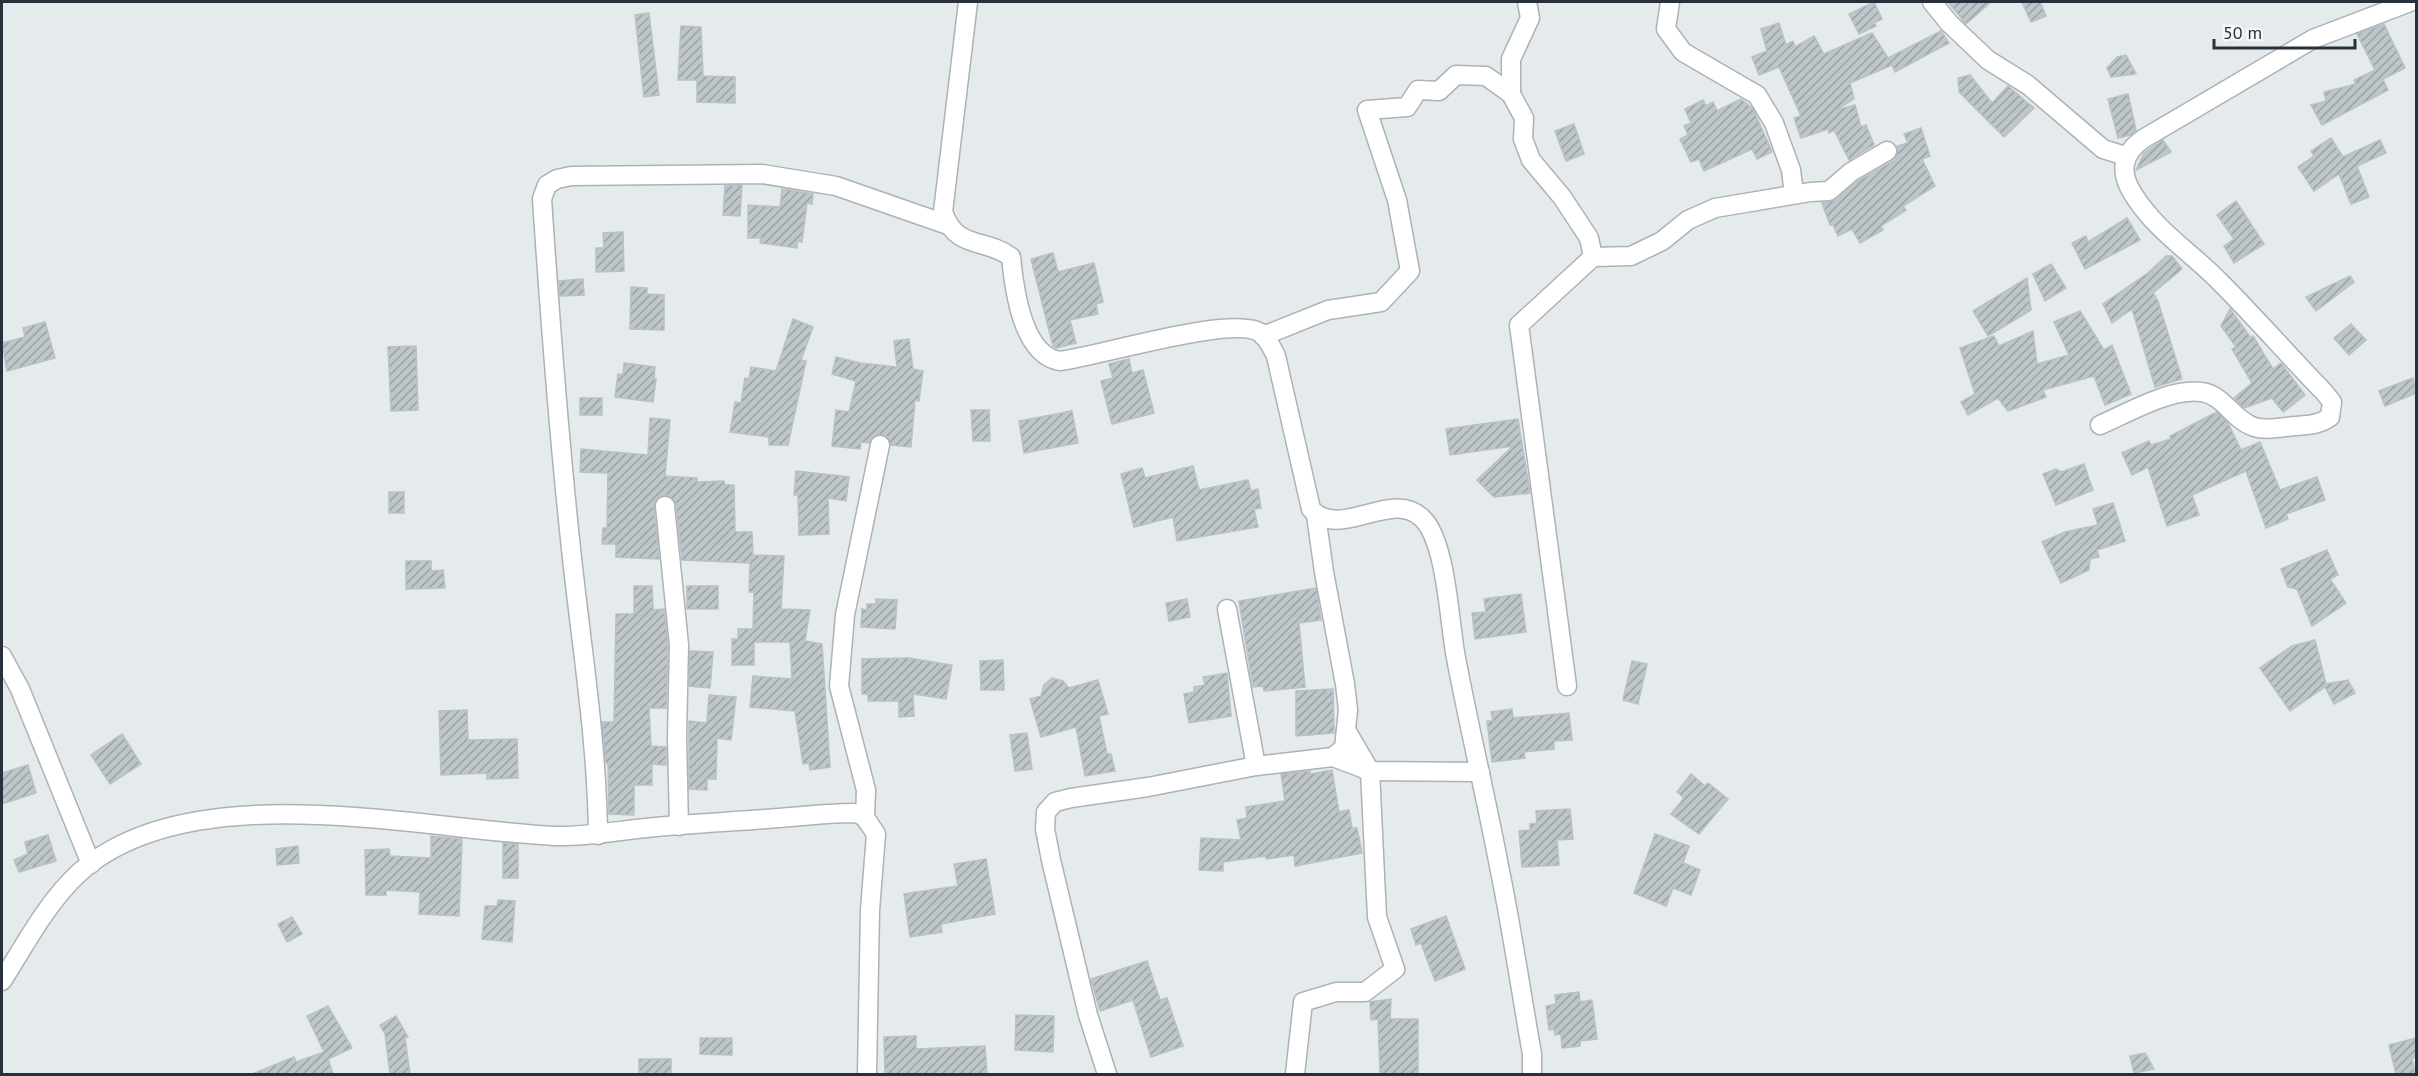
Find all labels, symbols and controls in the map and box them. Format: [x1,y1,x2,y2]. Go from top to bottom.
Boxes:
scale bar [2214,12,2355,50]
text: 50 m [2223,21,2262,44]

